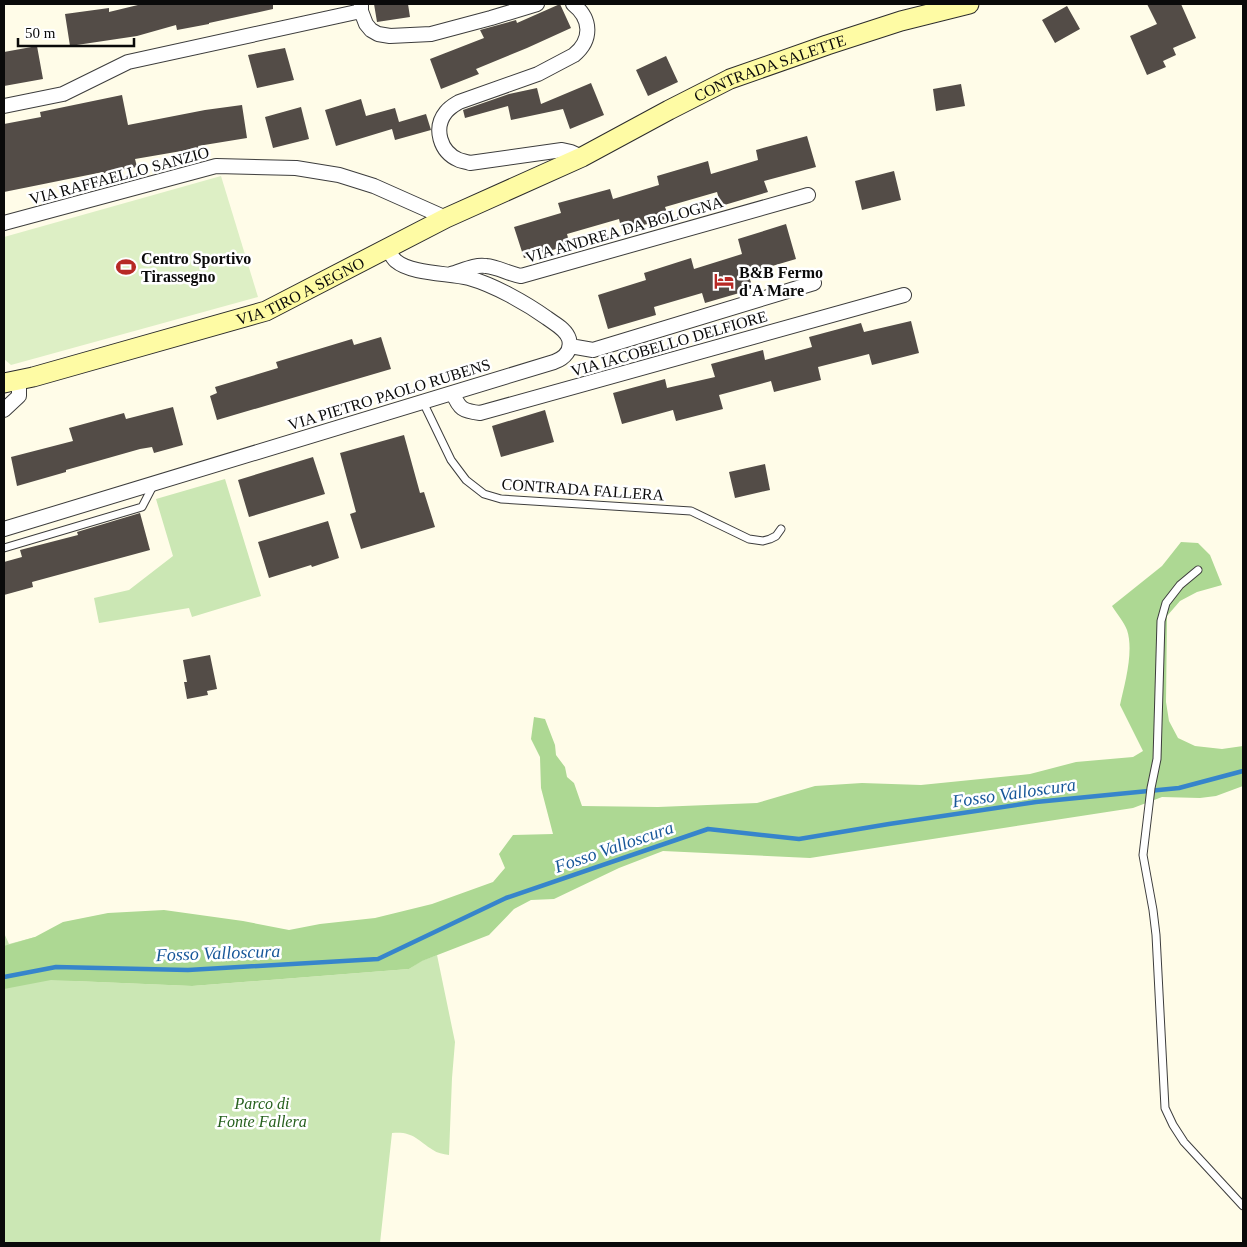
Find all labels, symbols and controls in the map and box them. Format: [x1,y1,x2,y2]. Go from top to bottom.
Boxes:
scale bar [18,15,134,47]
text: 50 m [25,25,56,41]
street label: CONTRADA SALETTE [691,31,848,105]
street label: VIA RAFFAELLO SANZIO [27,143,211,208]
street label: VIA ANDREA DA BOLOGNA [523,193,725,266]
place label: Centro Sportivo Tirassegno [141,250,251,286]
street label: VIA TIRO A SEGNO [234,254,367,328]
sports icon: Centro Sportivo Tirassegno [115,256,137,278]
place label: B&B Fermo d'A Mare [739,264,823,299]
hotel icon: B&B Fermo d'A Mare [713,270,735,292]
street label: VIA IACOBELLO DELFIORE [569,307,769,380]
street label: VIA PIETRO PAOLO RUBENS [286,356,492,433]
street label: CONTRADA FALLERA [501,475,665,504]
water label: Fosso Valloscura [950,774,1077,812]
water label: Fosso Valloscura [551,817,676,877]
water label: Fosso Valloscura [154,941,281,965]
park label: Parco di Fonte Fallera [216,1095,307,1130]

